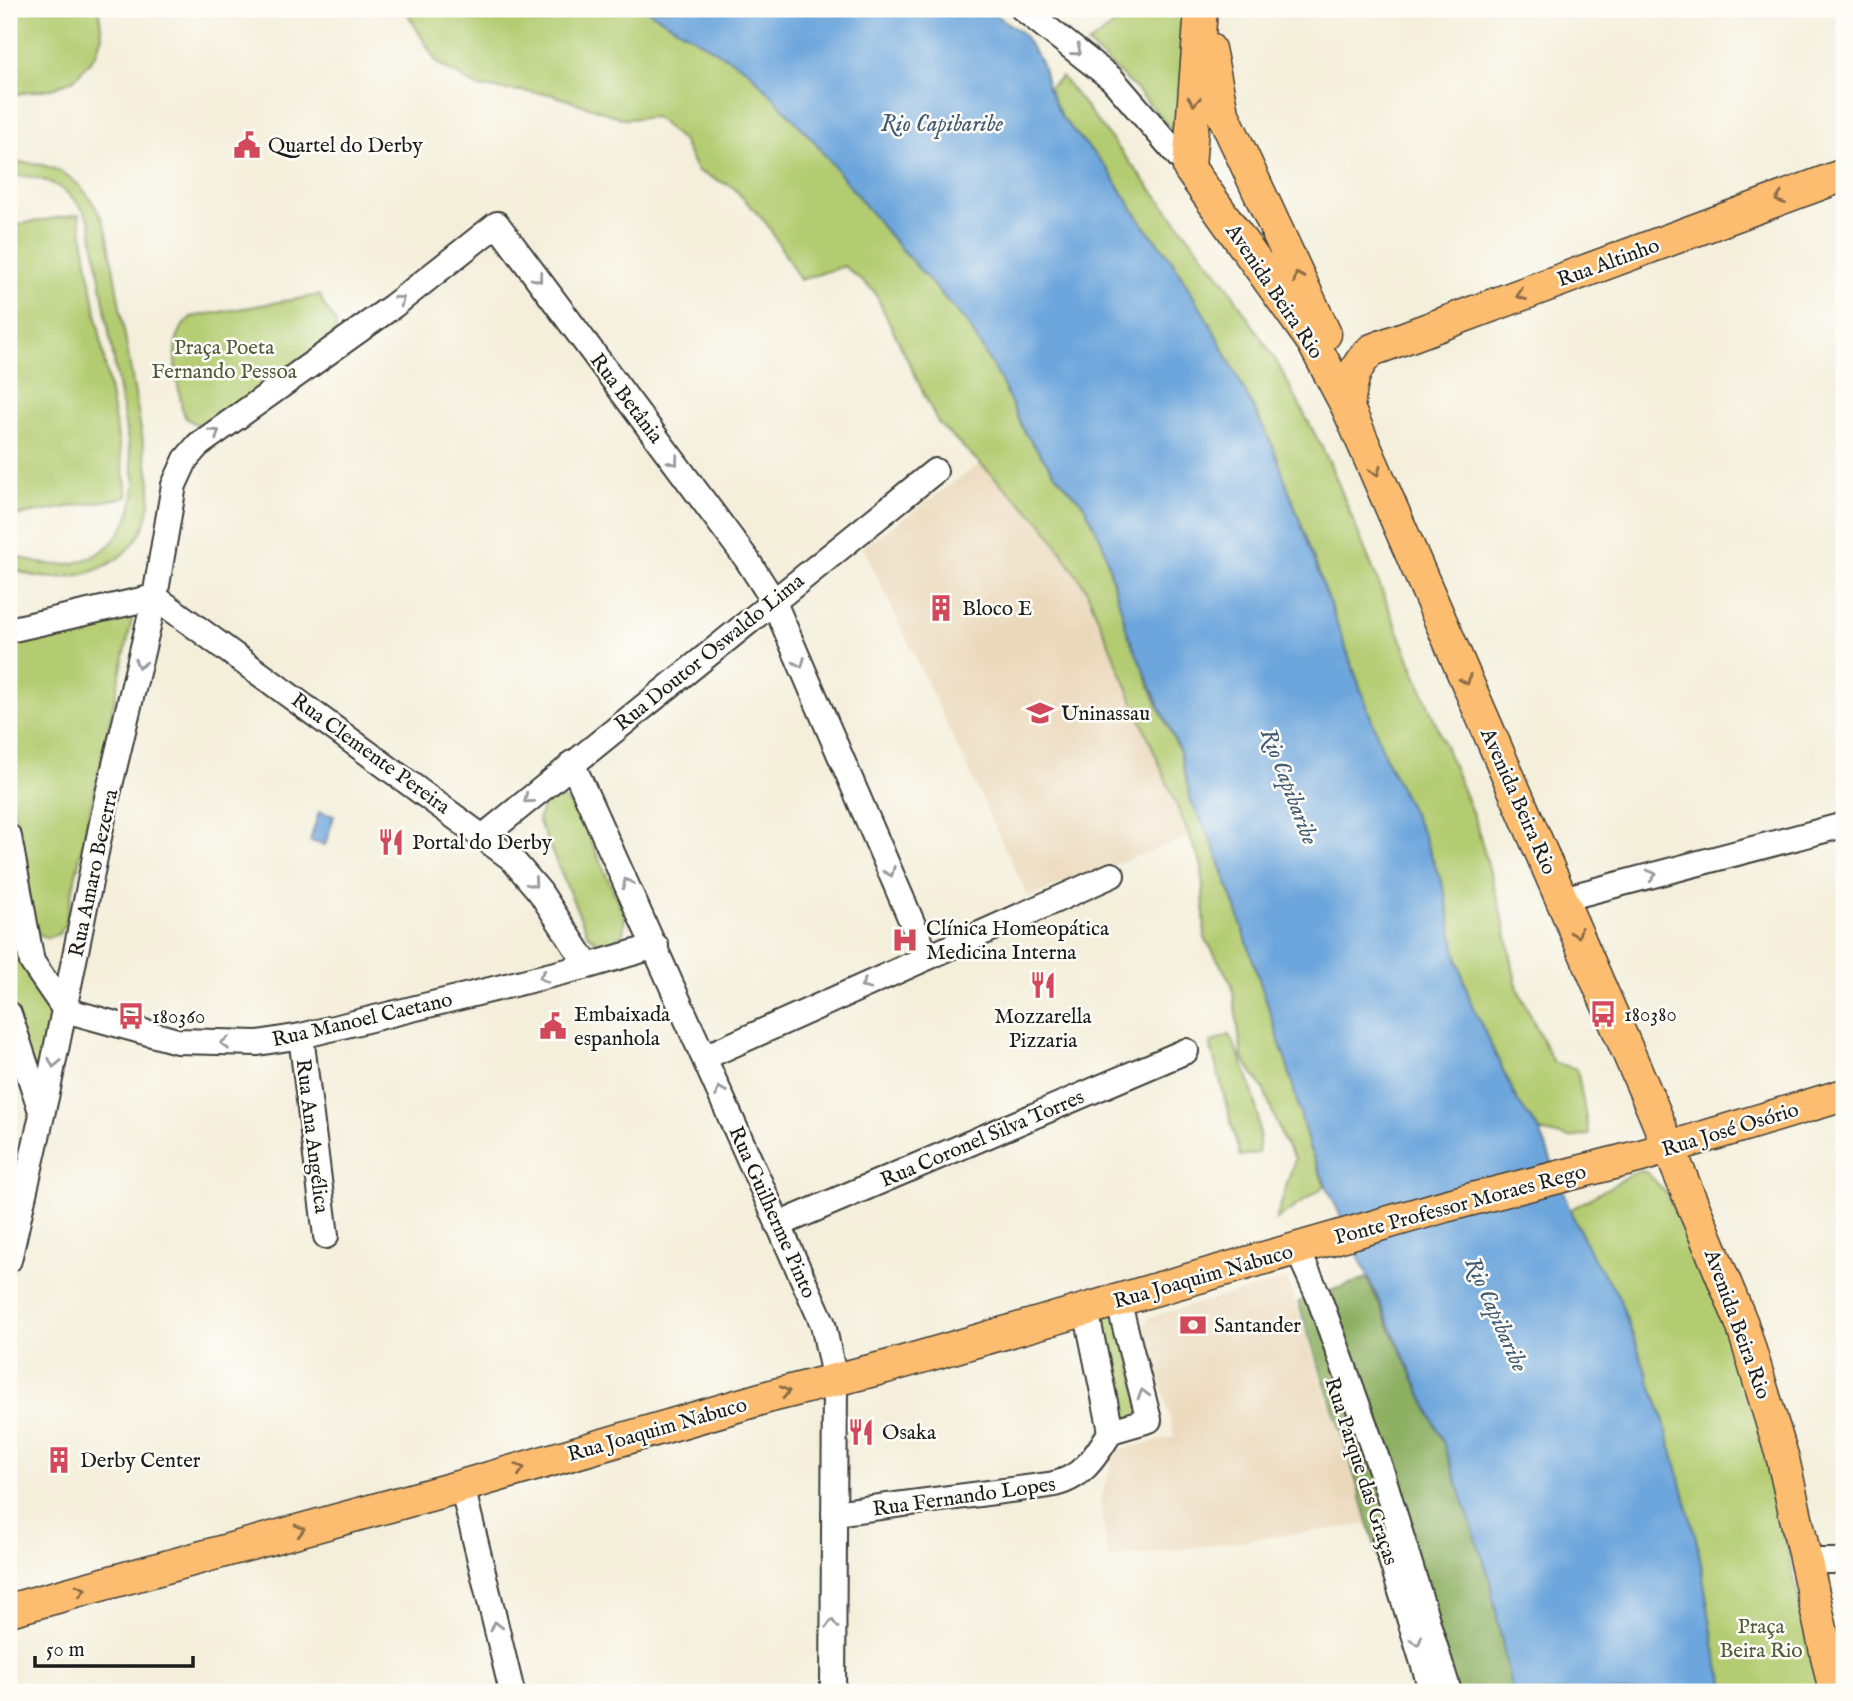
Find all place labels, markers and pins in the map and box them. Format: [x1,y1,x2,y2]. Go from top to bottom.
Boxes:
public building icon: Quartel do Derby [232,130,262,160]
place label: Quartel do Derby [268,133,423,160]
building icon: Bloco E [926,593,956,623]
place label: Bloco E [962,596,1032,623]
school or university icon: Uninassau [1025,698,1055,728]
place label: Uninassau [1061,701,1150,728]
restaurant icon: Portal do Derby [376,827,406,857]
place label: Portal do Derby [412,830,553,857]
place label: Clínica Homeopática Medicina Interna [926,916,1110,967]
hospital icon: Clínica Homeopática Medicina Interna [890,925,920,955]
restaurant icon: Mozzarella Pizzaria [1028,970,1058,1000]
bus stop icon: 180380 [1588,999,1618,1029]
bus stop icon: 180360 [116,1001,146,1031]
place label: Embaixada espanhola [574,1002,671,1053]
place label: 180380 [1624,1002,1677,1029]
place label: 180360 [152,1004,205,1031]
place label: Mozzarella Pizzaria [994,1004,1093,1055]
public building icon: Embaixada espanhola [538,1011,568,1041]
bank icon: Santander [1178,1310,1208,1340]
place label: Santander [1214,1313,1301,1340]
restaurant icon: Osaka [846,1417,876,1447]
place label: Osaka [882,1420,937,1447]
building icon: Derby Center [44,1445,74,1475]
place label: Derby Center [80,1448,201,1475]

